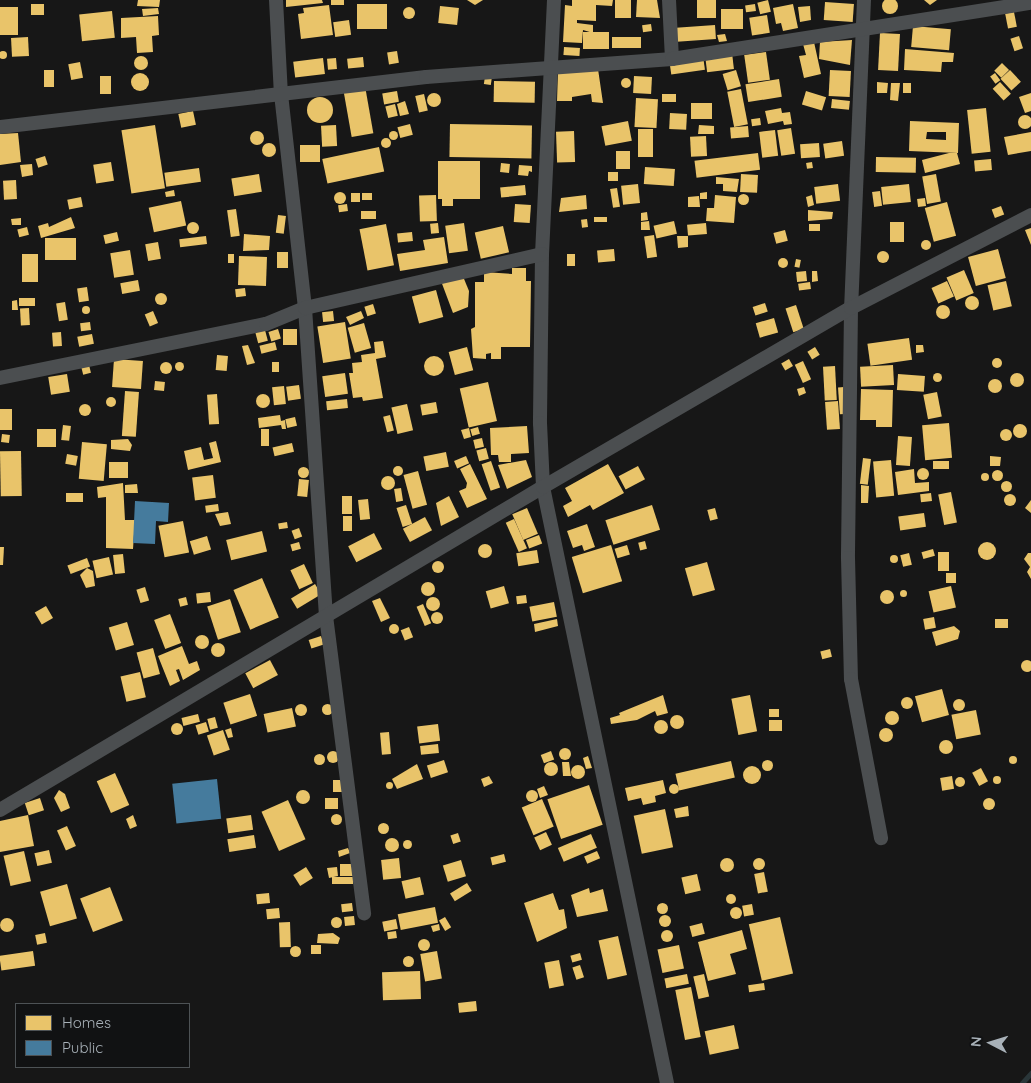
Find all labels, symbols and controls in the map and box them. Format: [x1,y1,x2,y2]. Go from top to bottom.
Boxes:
legend [15,1003,190,1068]
text: Homes [62,1013,111,1032]
north arrow [966,1018,1016,1068]
text: N [967,1036,985,1048]
text: Public [62,1038,103,1057]

